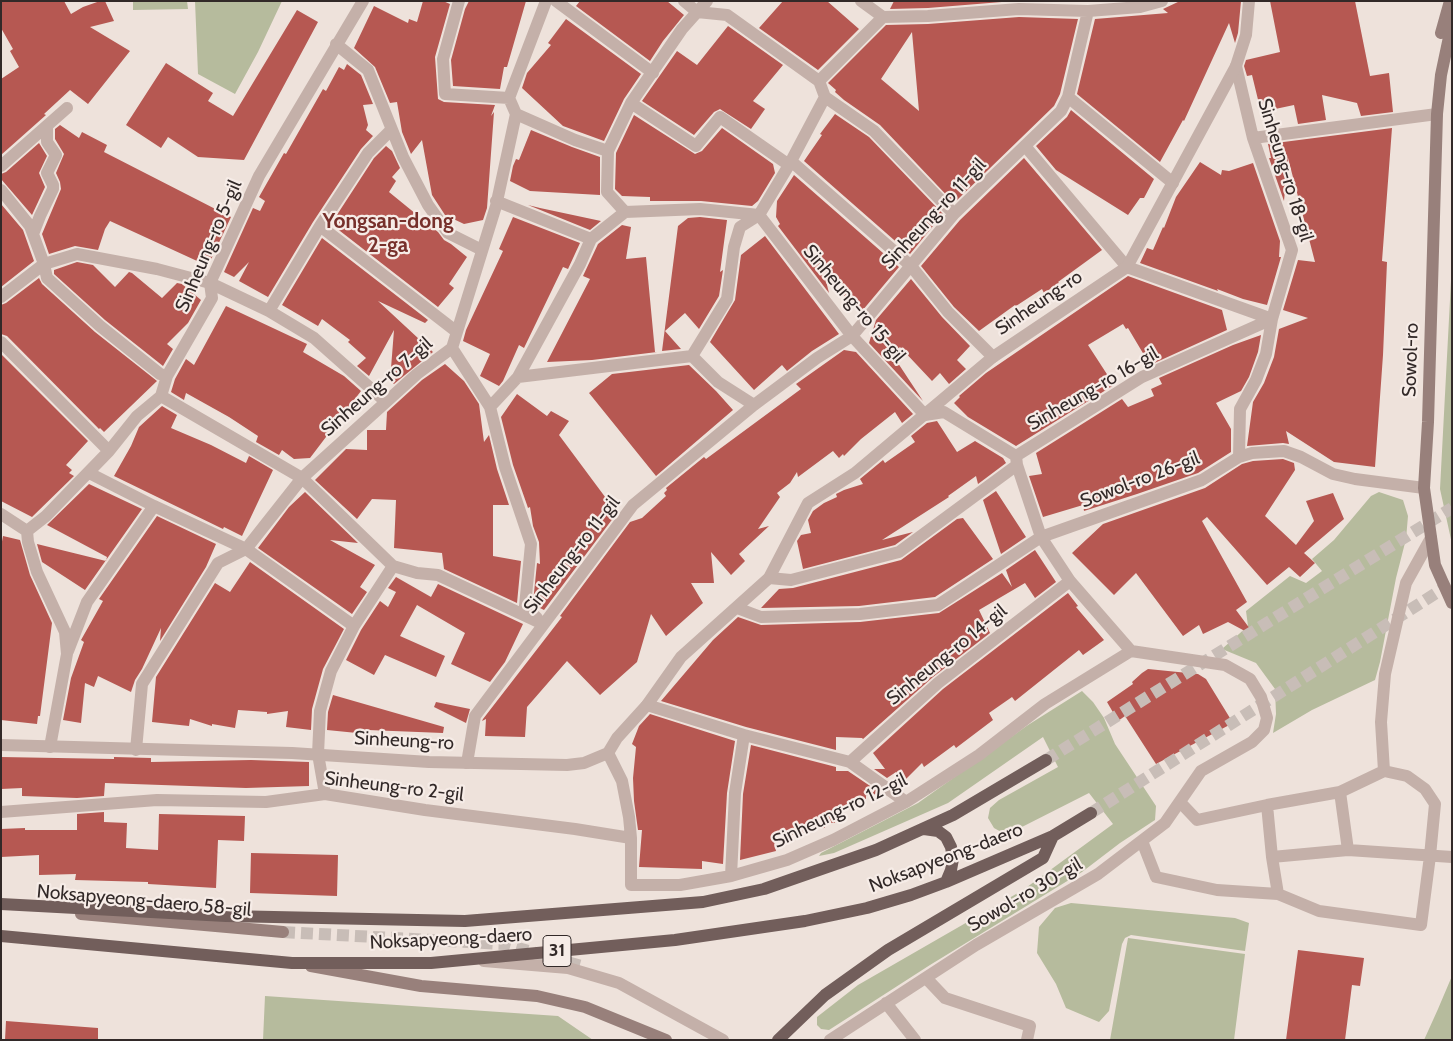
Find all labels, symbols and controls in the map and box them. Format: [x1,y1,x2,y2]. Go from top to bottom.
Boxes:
street label: Sinheung-ro 18-gil [1252,96,1318,244]
street label: Sinheung-ro 11-gil [877,154,991,274]
street label: Sinheung-ro 5-gil [171,177,247,315]
district label: Yongsan-dong 2-ga [323,209,453,259]
street label: Sinheung-ro 15-gil [798,240,910,368]
street label: Sinheung-ro [991,266,1087,340]
street label: Sowol-ro [1398,322,1424,398]
street label: Sinheung-ro 7-gil [317,333,437,441]
street label: Sinheung-ro 16-gil [1023,342,1163,436]
street label: Sowol-ro 26-gil [1077,447,1203,513]
street label: Sinheung-ro 11-gil [519,492,625,618]
street label: Sinheung-ro 14-gil [882,600,1012,710]
street label: Sinheung-ro [353,727,455,755]
street label: Sinheung-ro 2-gil [323,767,465,807]
street label: Sinheung-ro 12-gil [769,769,911,853]
street label: Noksapyeong-daero [866,818,1026,898]
street label: Sowol-ro 30-gil [964,853,1086,937]
street label: Noksapyeong-daero 58-gil [36,880,252,922]
street label: Noksapyeong-daero [369,923,533,955]
road number: 31 [543,936,571,966]

